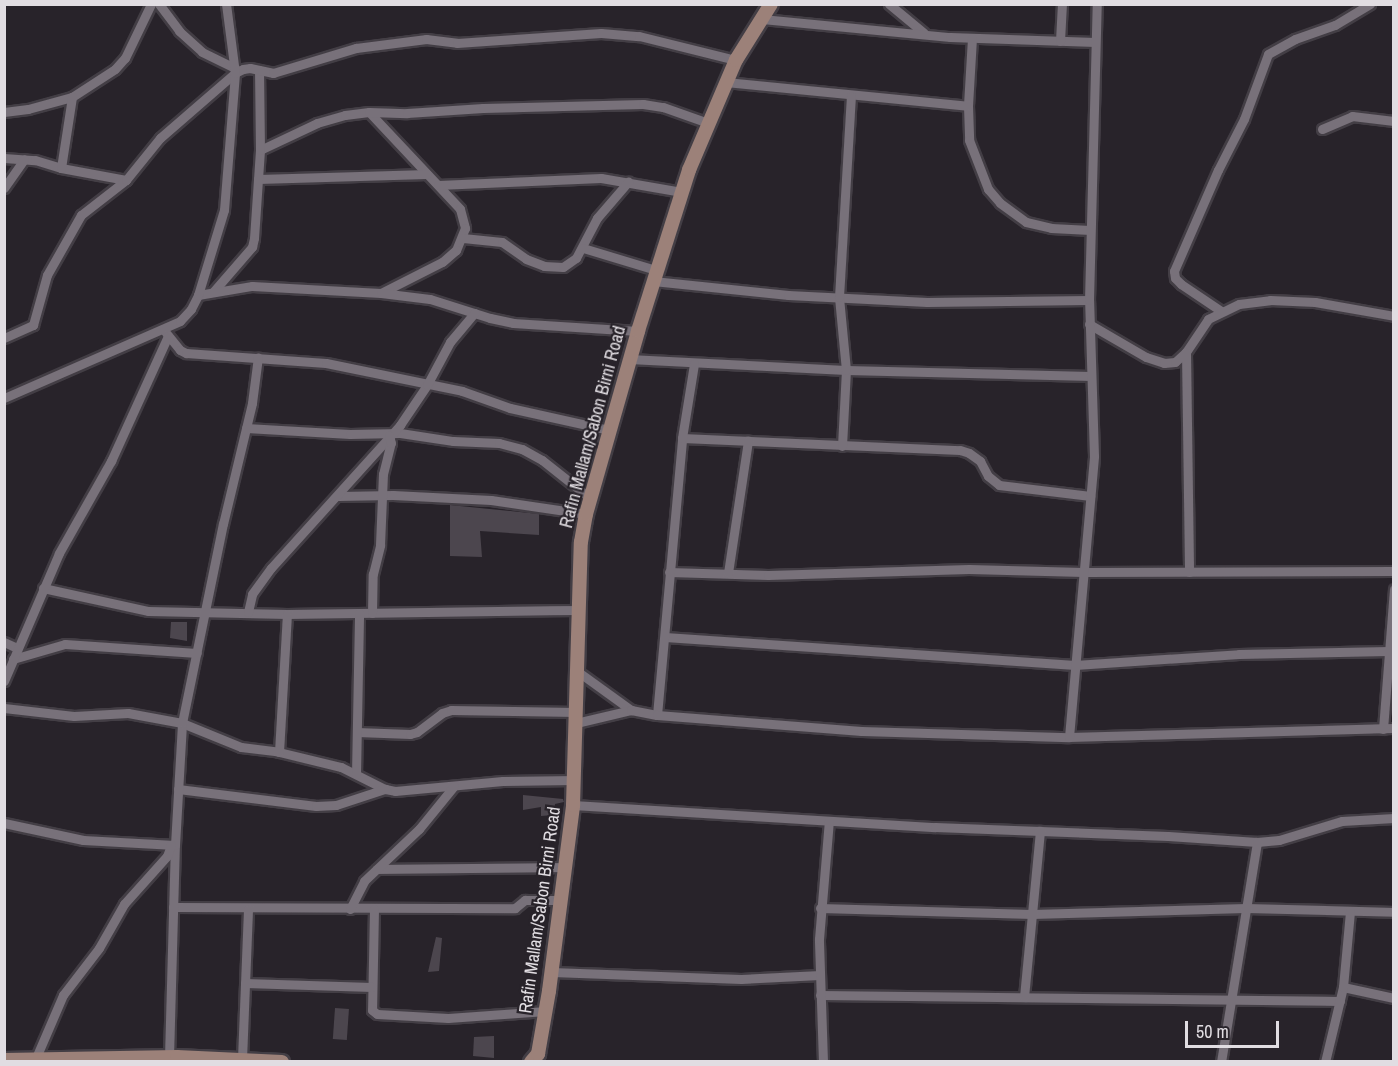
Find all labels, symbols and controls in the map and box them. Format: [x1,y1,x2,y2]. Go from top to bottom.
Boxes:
street label: Rafin Mallam/Sabon Birni Road [556,324,630,530]
street label: Rafin Mallam/Sabon Birni Road [515,805,565,1015]
scale bar [1188,1009,1282,1047]
text: 50 m [1196,1019,1229,1044]

